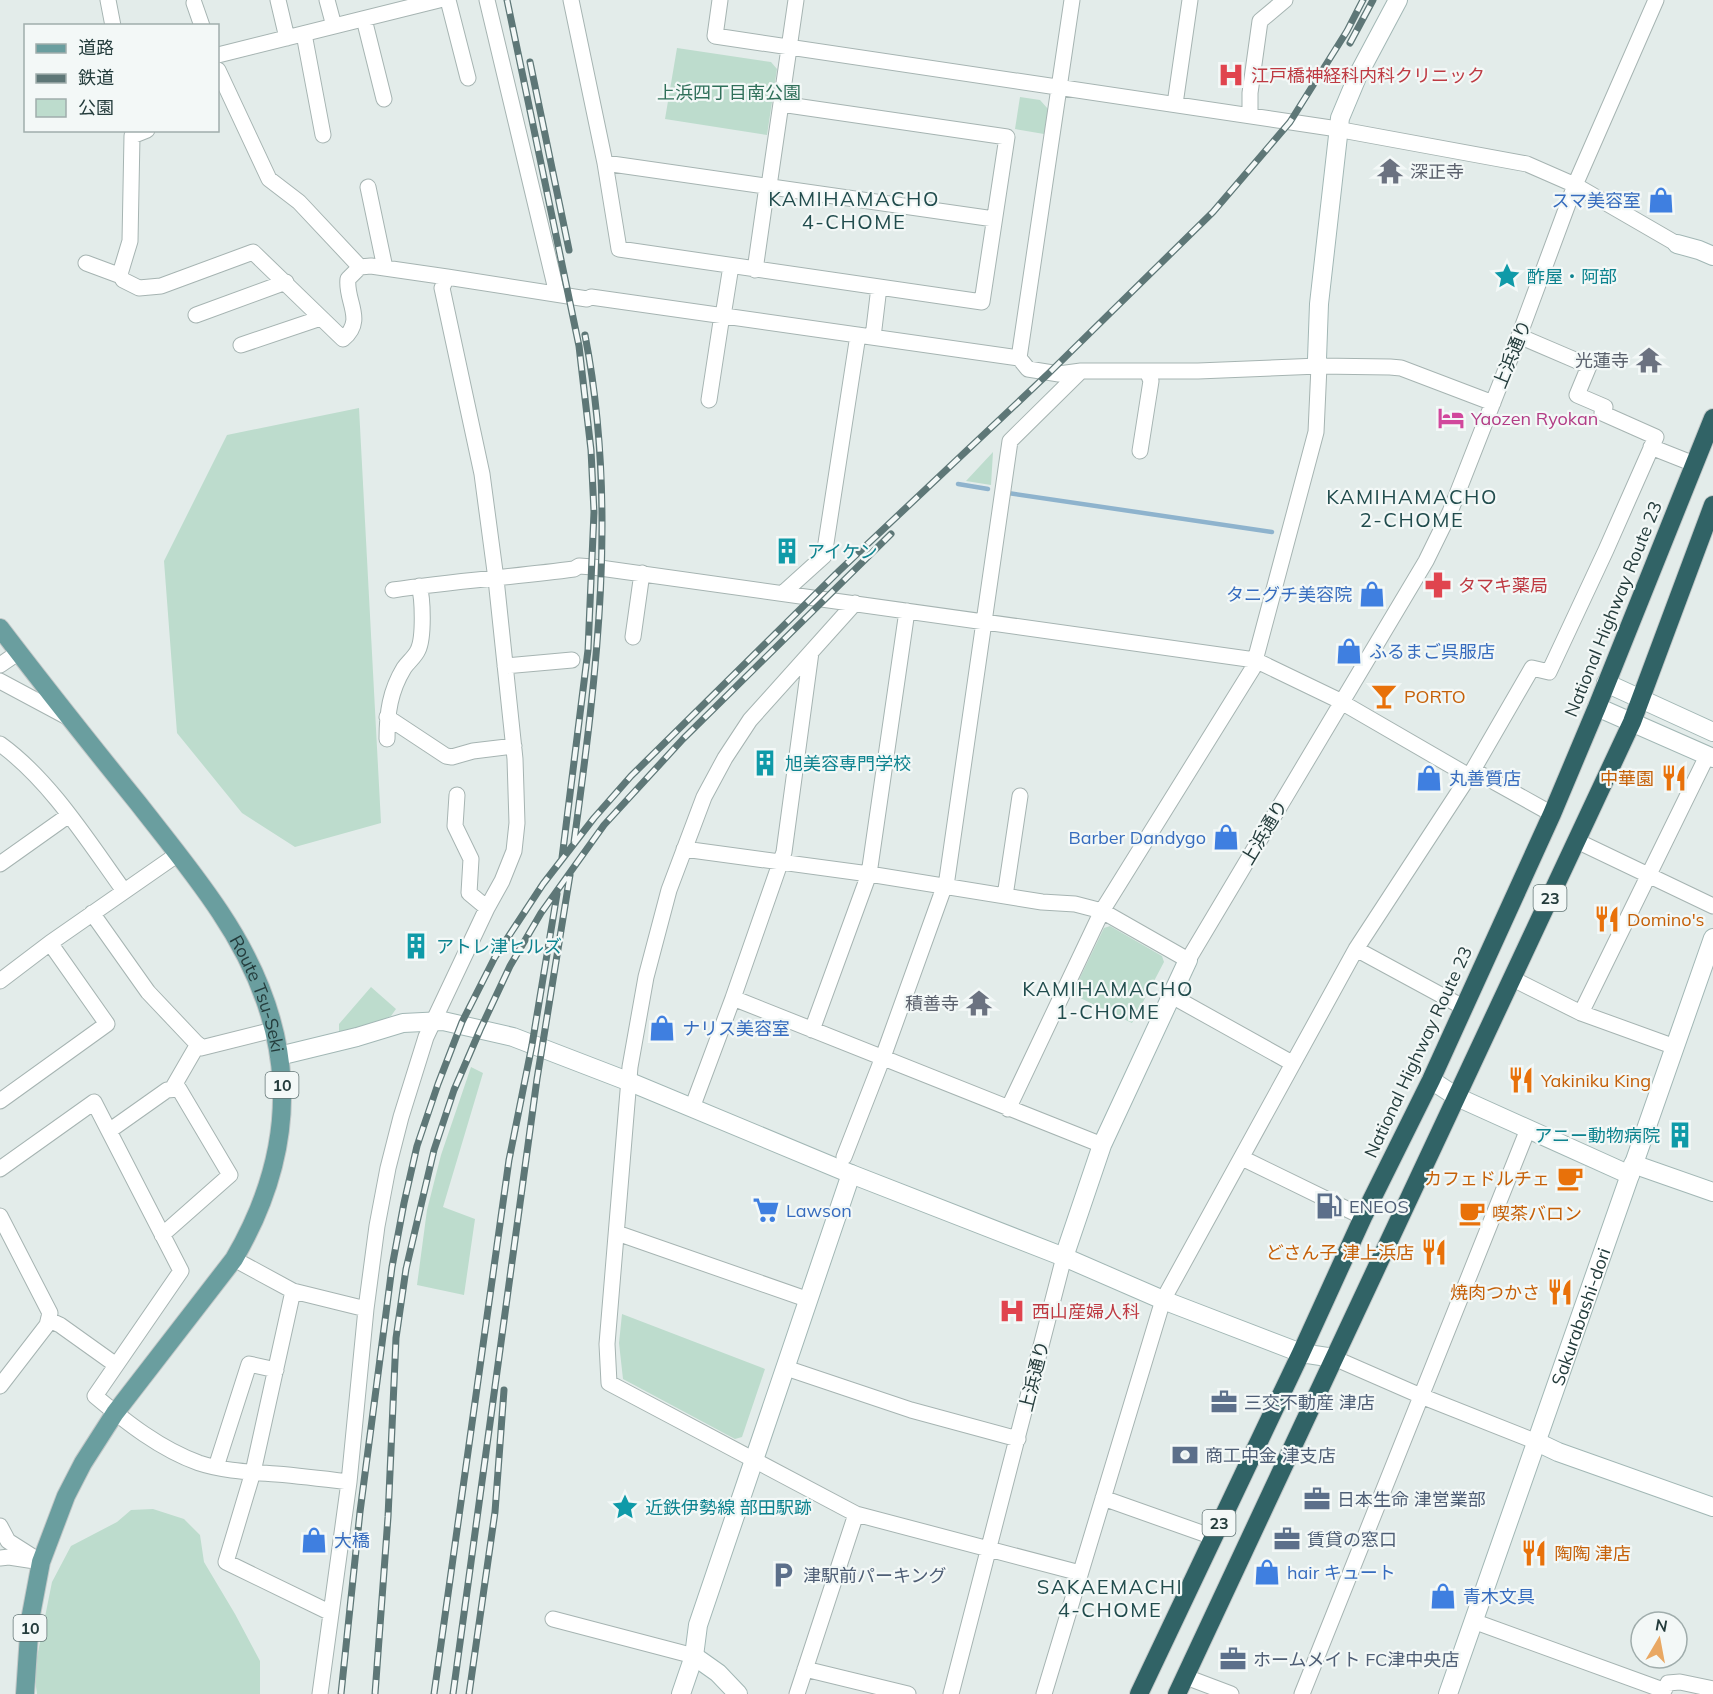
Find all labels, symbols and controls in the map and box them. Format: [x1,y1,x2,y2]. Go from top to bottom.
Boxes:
legend [24,24,219,132]
text: 道路 [78,36,114,59]
hospital icon: 江戸橋神経科内科クリニック [1216,60,1246,90]
place label: 江戸橋神経科内科クリニック [1251,64,1485,87]
text: 鉄道 [78,66,114,89]
park label: 上浜四丁目南公園 [657,81,801,104]
text: 公園 [78,96,114,119]
temple icon: 深正寺 [1375,156,1405,186]
place label: 深正寺 [1410,160,1464,183]
shop icon: スマ美容室 [1646,185,1676,215]
district label: KAMIHAMACHO 4-CHOME [768,186,940,234]
place label: スマ美容室 [1552,189,1641,212]
place icon: 酢屋・阿部 [1492,261,1522,291]
place label: 酢屋・阿部 [1527,265,1617,288]
street label: 上浜通り [1488,316,1536,392]
temple icon: 光蓮寺 [1634,345,1664,375]
place label: 光蓮寺 [1575,349,1629,372]
hotel icon: Yaozen Ryokan [1436,403,1466,433]
place label: Yaozen Ryokan [1470,407,1598,430]
district label: KAMIHAMACHO 2-CHOME [1326,484,1498,532]
street label: National Highway Route 23 [1559,498,1667,720]
building icon: アイケン [772,536,802,566]
place label: アイケン [807,540,878,563]
pharmacy icon: タマキ薬局 [1423,570,1453,600]
place label: タマキ薬局 [1458,574,1548,597]
shop icon: タニグチ美容院 [1357,579,1387,609]
place label: タニグチ美容院 [1226,583,1352,606]
shop icon: ふるまご呉服店 [1334,636,1364,666]
place label: ふるまご呉服店 [1369,640,1495,663]
bar icon: PORTO [1369,681,1399,711]
place label: PORTO [1404,685,1466,708]
building icon: 旭美容専門学校 [750,748,780,778]
place label: 旭美容専門学校 [785,752,911,775]
shop icon: 丸善質店 [1414,763,1444,793]
restaurant icon: 中華園 [1659,763,1689,793]
place label: 丸善質店 [1449,767,1521,790]
place label: 中華園 [1600,767,1654,790]
street label: 上浜通り [1236,795,1292,869]
shop icon: Barber Dandygo [1211,822,1241,852]
place label: Barber Dandygo [1068,826,1206,849]
road number: 23 [1534,885,1566,911]
restaurant icon: Domino's [1592,904,1622,934]
place label: Domino's [1627,908,1705,931]
street label: Route Tsu-Seki [225,931,290,1054]
building icon: アトレ津ヒルズ [401,931,431,961]
place label: アトレ津ヒルズ [436,935,562,958]
street label: National Highway Route 23 [1359,943,1477,1161]
district label: KAMIHAMACHO 1-CHOME [1022,976,1194,1024]
temple icon: 積善寺 [964,988,994,1018]
place label: 積善寺 [905,992,959,1015]
shop icon: ナリス美容室 [647,1013,677,1043]
place label: ナリス美容室 [682,1017,790,1040]
restaurant icon: Yakiniku King [1506,1065,1536,1095]
place label: Yakiniku King [1540,1069,1651,1092]
road number: 10 [266,1072,298,1098]
building icon: アニー動物病院 [1665,1120,1695,1150]
place label: アニー動物病院 [1534,1124,1660,1147]
cafe icon: カフェドルチェ [1555,1163,1585,1193]
place label: カフェドルチェ [1424,1167,1550,1190]
fuel station icon: ENEOS [1314,1191,1344,1221]
supermarket icon: Lawson [751,1195,781,1225]
place label: ENEOS [1349,1195,1409,1218]
cafe icon: 喫茶バロン [1457,1198,1487,1228]
place label: Lawson [786,1199,852,1222]
place label: 喫茶バロン [1492,1202,1582,1225]
restaurant icon: どさん子 津上浜店 [1419,1237,1449,1267]
place label: どさん子 津上浜店 [1266,1241,1414,1264]
street label: Sakurabashi-dori [1546,1245,1615,1388]
restaurant icon: 焼肉つかさ [1545,1277,1575,1307]
place label: 焼肉つかさ [1450,1281,1540,1304]
hospital icon: 西山産婦人科 [997,1296,1027,1326]
place label: 西山産婦人科 [1032,1300,1140,1323]
street label: 上浜通り [1014,1338,1054,1414]
office icon: 三交不動産 津店 [1209,1387,1239,1417]
place label: 三交不動産 津店 [1244,1391,1375,1414]
bank icon: 商工中金 津支店 [1170,1440,1200,1470]
place label: 商工中金 津支店 [1205,1444,1336,1467]
office icon: 日本生命 津営業部 [1302,1484,1332,1514]
place label: 日本生命 津営業部 [1337,1488,1486,1511]
place icon: 近鉄伊勢線 部田駅跡 [610,1492,640,1522]
place label: 近鉄伊勢線 部田駅跡 [645,1496,812,1519]
road number: 23 [1202,1510,1236,1536]
office icon: 賃貸の窓口 [1272,1524,1302,1554]
shop icon: 大橋 [299,1525,329,1555]
place label: 賃貸の窓口 [1307,1528,1397,1551]
place label: 大橋 [334,1529,370,1552]
restaurant icon: 陶陶 津店 [1519,1538,1549,1568]
place label: 陶陶 津店 [1554,1542,1631,1565]
shop icon: hair キュート [1252,1557,1282,1587]
parking icon: 津駅前パーキング [768,1560,798,1590]
place label: hair キュート [1287,1561,1396,1584]
place label: 津駅前パーキング [803,1564,946,1587]
district label: SAKAEMACHI 4-CHOME [1037,1574,1183,1622]
shop icon: 青木文具 [1428,1581,1458,1611]
place label: 青木文具 [1463,1585,1535,1608]
north arrow [1629,1610,1689,1670]
text: N [1654,1614,1669,1636]
road number: 10 [14,1615,46,1641]
office icon: ホームメイト FC津中央店 [1218,1644,1248,1674]
place label: ホームメイト FC津中央店 [1253,1648,1459,1671]

